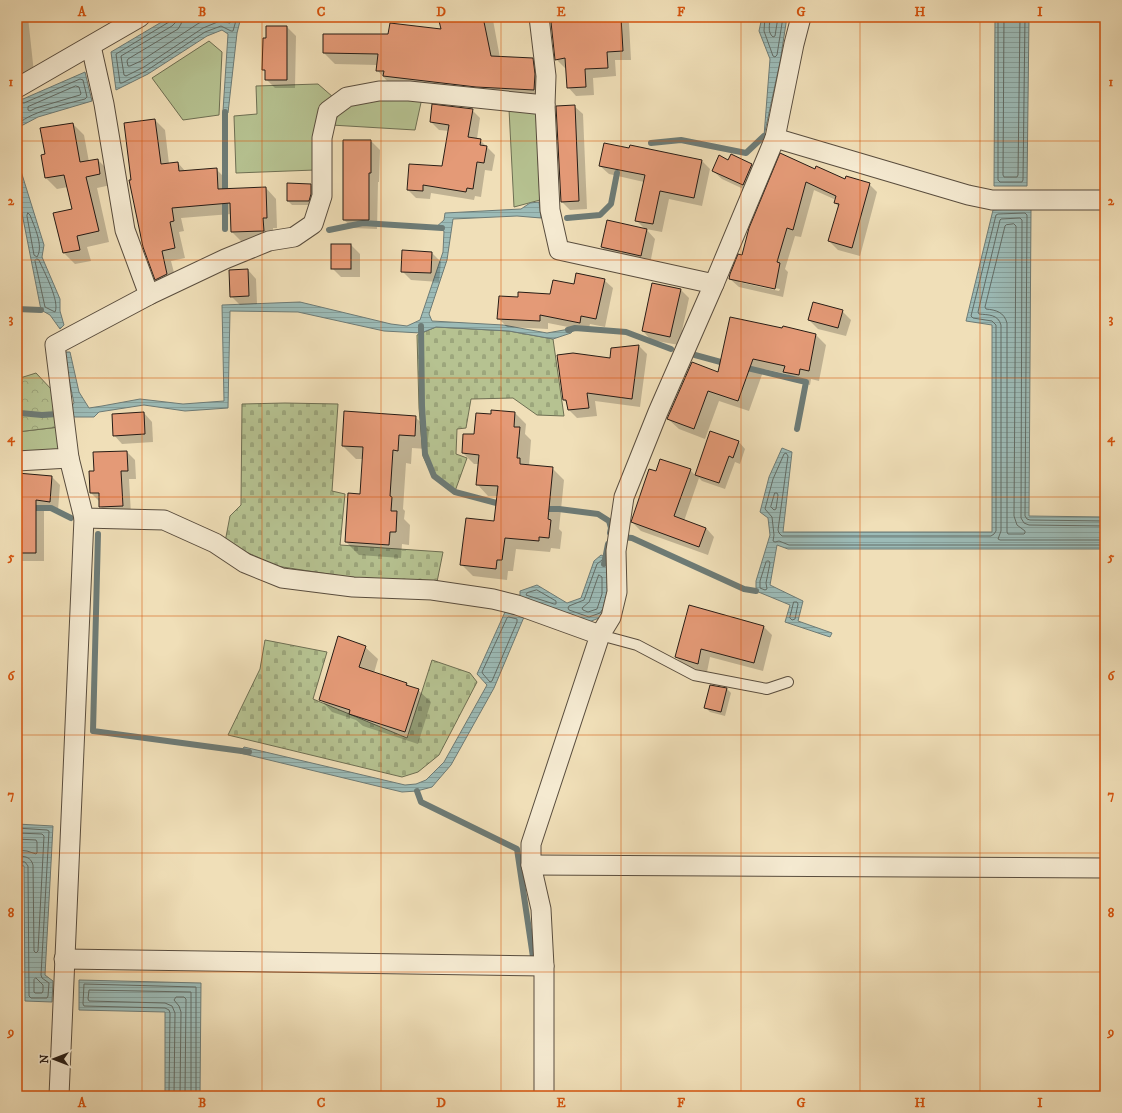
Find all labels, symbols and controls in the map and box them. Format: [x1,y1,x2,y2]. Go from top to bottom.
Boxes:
text: A [77,4,87,20]
text: B [198,4,206,20]
text: C [317,4,326,20]
text: D [436,4,446,20]
text: E [556,4,566,20]
text: F [677,4,686,20]
text: G [796,4,806,20]
text: H [915,4,926,20]
text: I [1037,4,1043,20]
text: 1 [9,74,14,90]
text: 1 [1109,74,1114,90]
text: 2 [8,193,15,209]
text: 2 [1108,193,1115,209]
text: 3 [9,311,14,327]
text: 3 [1109,311,1114,327]
text: 4 [6,430,15,447]
text: 4 [1106,430,1115,447]
text: 5 [7,549,15,565]
text: 5 [1107,549,1115,565]
text: 6 [8,668,16,684]
text: 6 [1108,668,1116,684]
text: 7 [8,787,15,803]
text: 7 [1108,787,1115,803]
text: 8 [8,905,15,921]
text: 8 [1108,905,1115,921]
text: 9 [7,1024,14,1040]
text: 9 [1107,1024,1114,1040]
north arrow [34,1039,74,1079]
text: N [38,1054,52,1064]
text: A [77,1095,87,1111]
text: B [198,1095,206,1111]
text: C [317,1095,326,1111]
text: D [436,1095,446,1111]
text: E [556,1095,566,1111]
text: F [677,1095,686,1111]
text: G [796,1095,806,1111]
text: H [915,1095,926,1111]
text: I [1037,1095,1043,1111]

